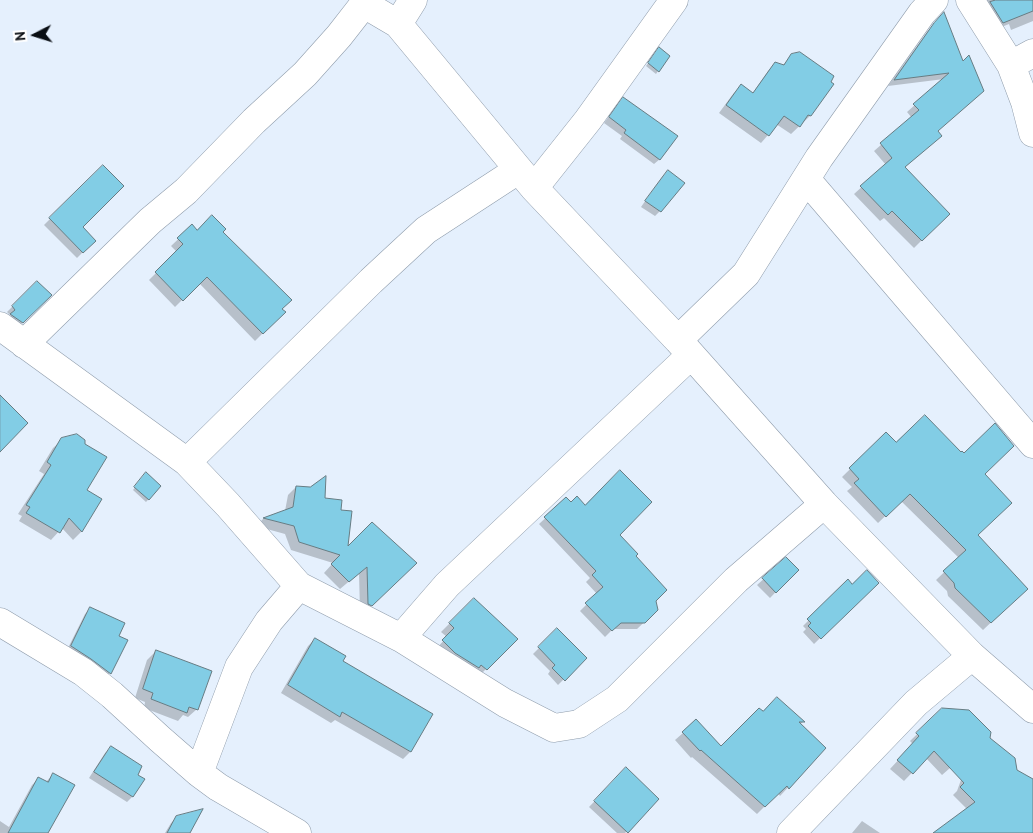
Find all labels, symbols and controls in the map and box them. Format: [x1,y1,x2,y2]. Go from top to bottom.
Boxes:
north arrow [10,10,60,60]
text: N [11,31,29,42]

